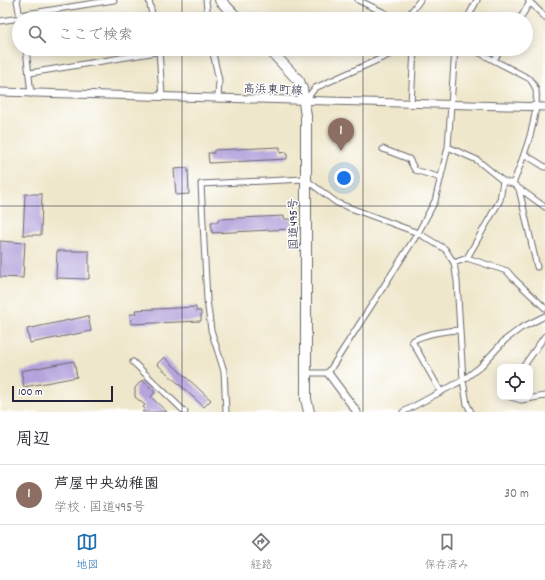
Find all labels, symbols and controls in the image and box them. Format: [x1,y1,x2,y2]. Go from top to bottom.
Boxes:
search box [12,12,533,56]
icon: search [26,23,48,45]
text: ここで検索 [58,25,133,47]
street label: 高浜東町線 [243,81,303,100]
pin: 1 [328,118,354,151]
your location [334,168,354,188]
street label: 国道495号 [286,198,303,250]
map controls [497,364,533,400]
button: locate [497,364,533,400]
scale bar [12,384,113,403]
text: 100 m [18,385,42,401]
text: 周辺 [16,429,50,453]
text: 芦屋中央幼稚園 [54,474,159,496]
text: 1 [28,485,30,504]
text: 30 m [504,485,529,504]
text: 学校 · 国道495号 [54,499,145,518]
tab: 地図 [76,531,98,574]
tab: 経路 [250,531,272,574]
tab: 保存済み [425,531,469,574]

